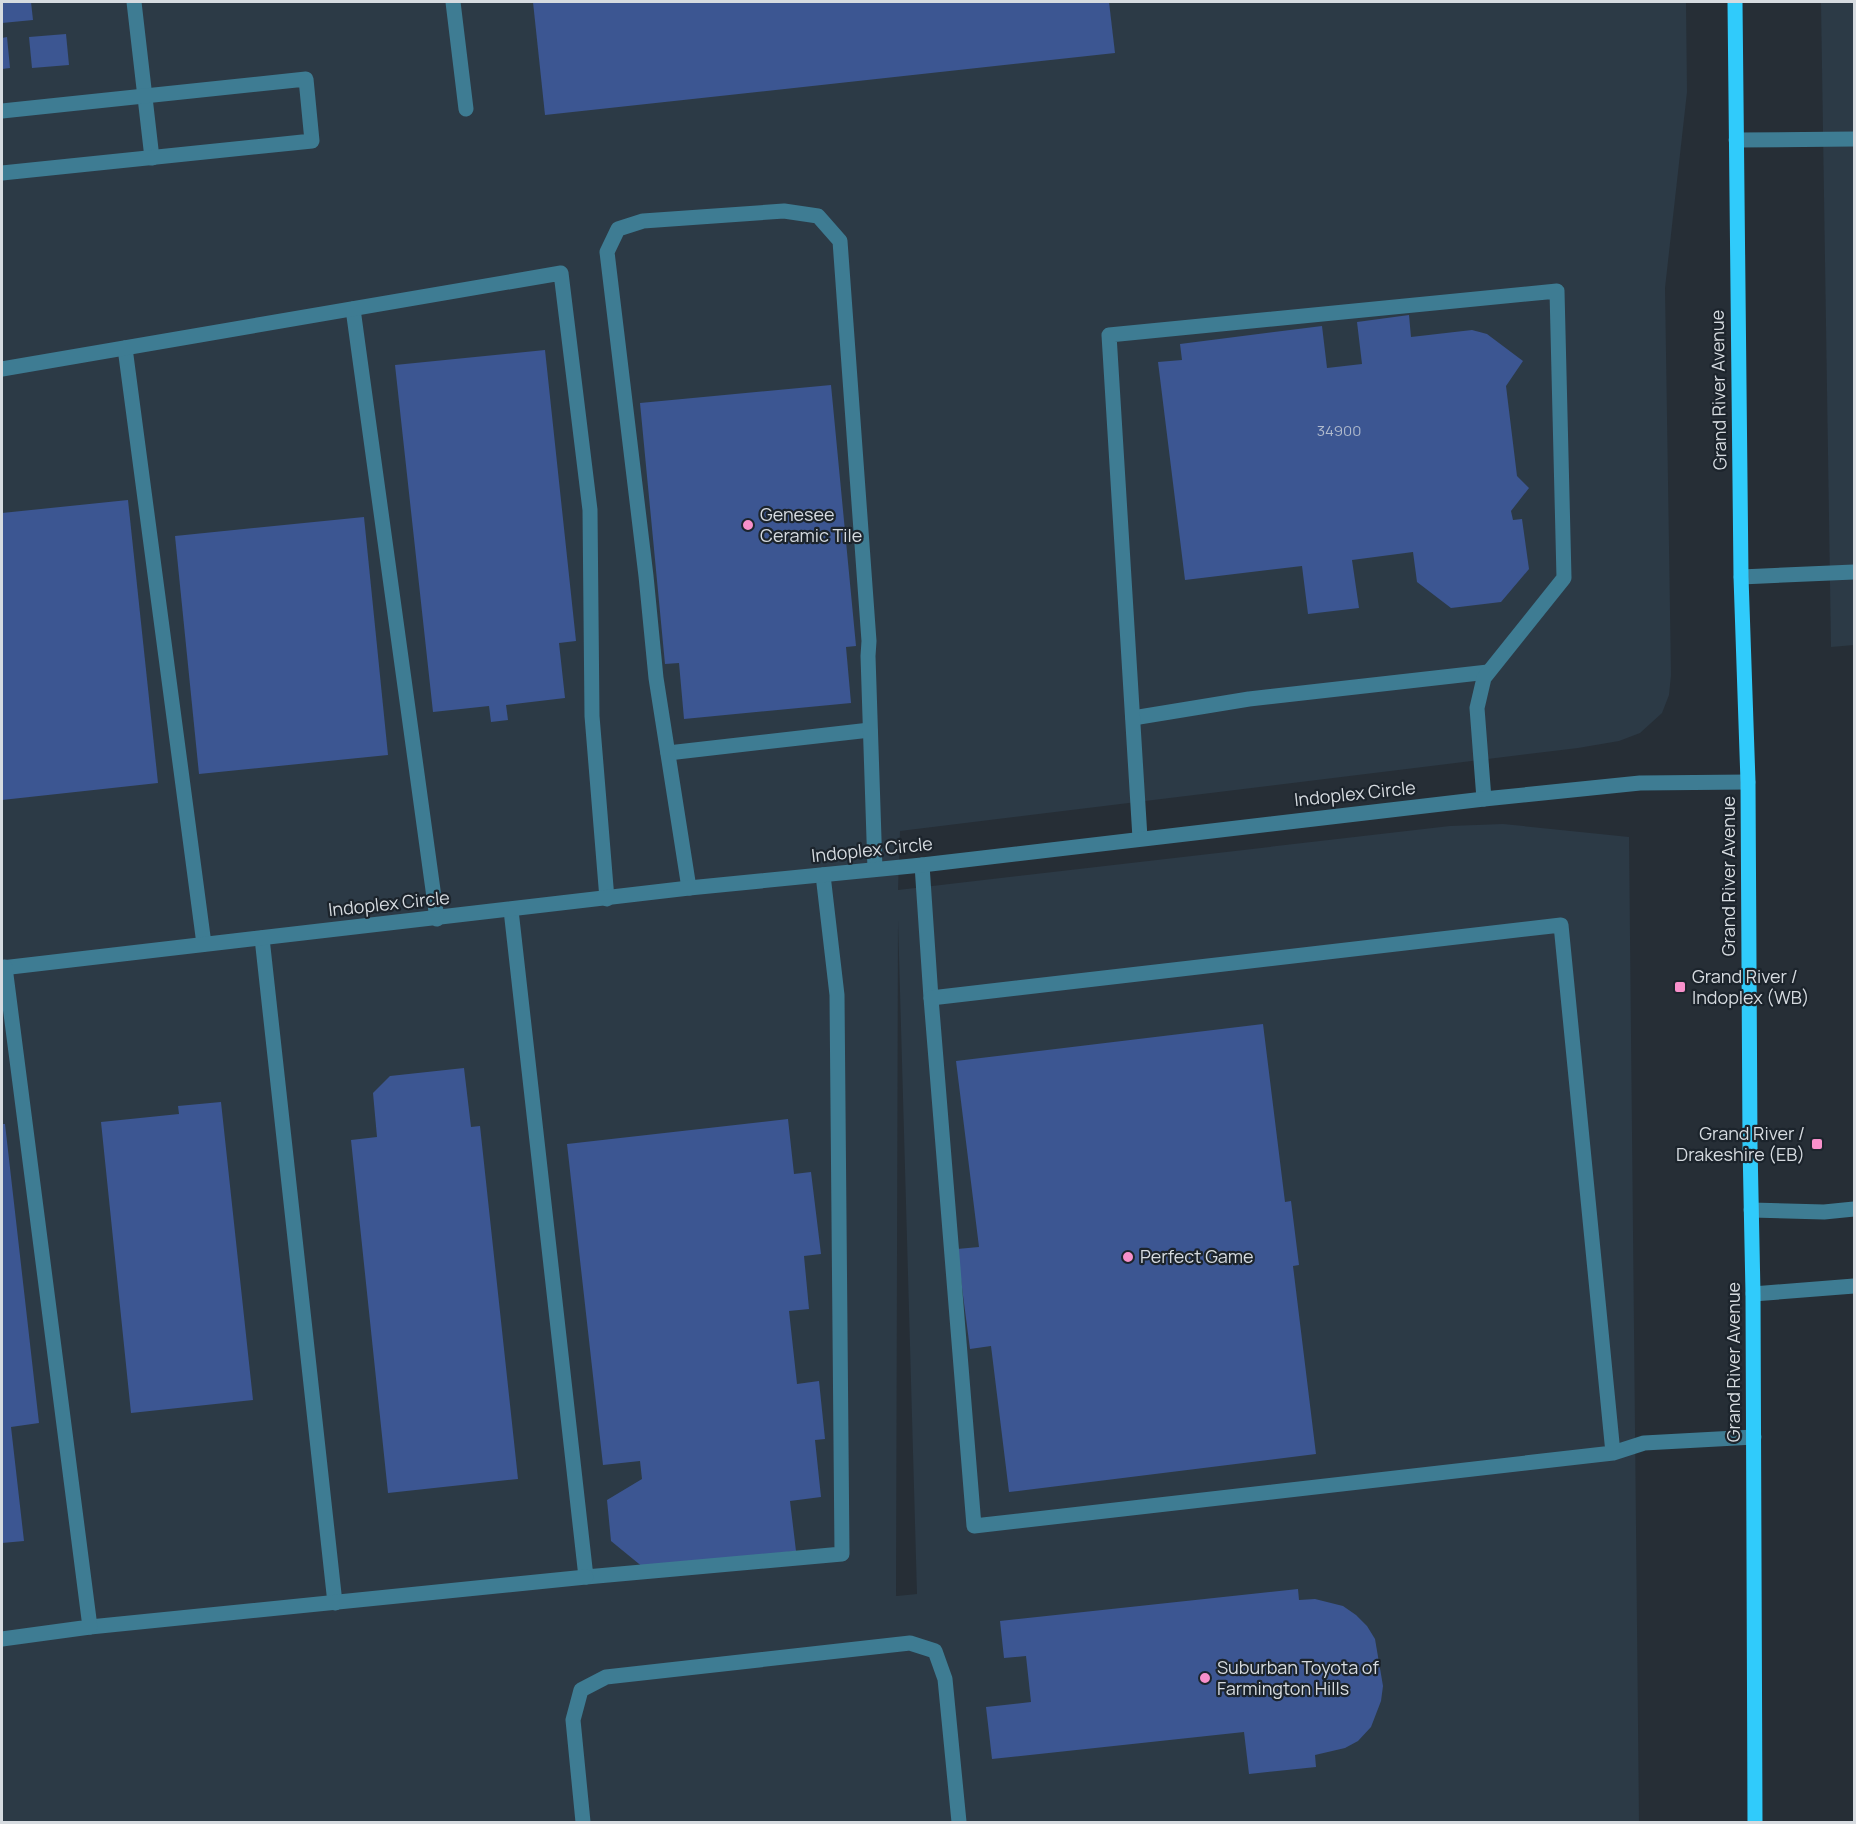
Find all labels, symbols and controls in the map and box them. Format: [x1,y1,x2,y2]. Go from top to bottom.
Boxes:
street label: Grand River Avenue [1705,310,1731,470]
house number: 34900 [1317,420,1361,441]
place label: Genesee Ceramic Tile [760,502,862,547]
marker: Genesee Ceramic Tile [741,518,755,532]
street label: Indoplex Circle [1293,775,1417,811]
street label: Grand River Avenue [1716,796,1740,956]
street label: Indoplex Circle [810,831,934,867]
street label: Indoplex Circle [327,885,451,921]
place label: Grand River / Indoplex (WB) [1692,964,1809,1009]
marker: Grand River / Indoplex (WB) [1673,980,1687,994]
place label: Grand River / Drakeshire (EB) [1676,1121,1805,1166]
marker: Grand River / Drakeshire (EB) [1810,1137,1824,1151]
place label: Perfect Game [1140,1244,1254,1268]
marker: Perfect Game [1121,1250,1135,1264]
street label: Grand River Avenue [1721,1282,1745,1442]
place label: Suburban Toyota of Farmington Hills [1217,1655,1379,1700]
marker: Suburban Toyota of Farmington Hills [1198,1671,1212,1685]

